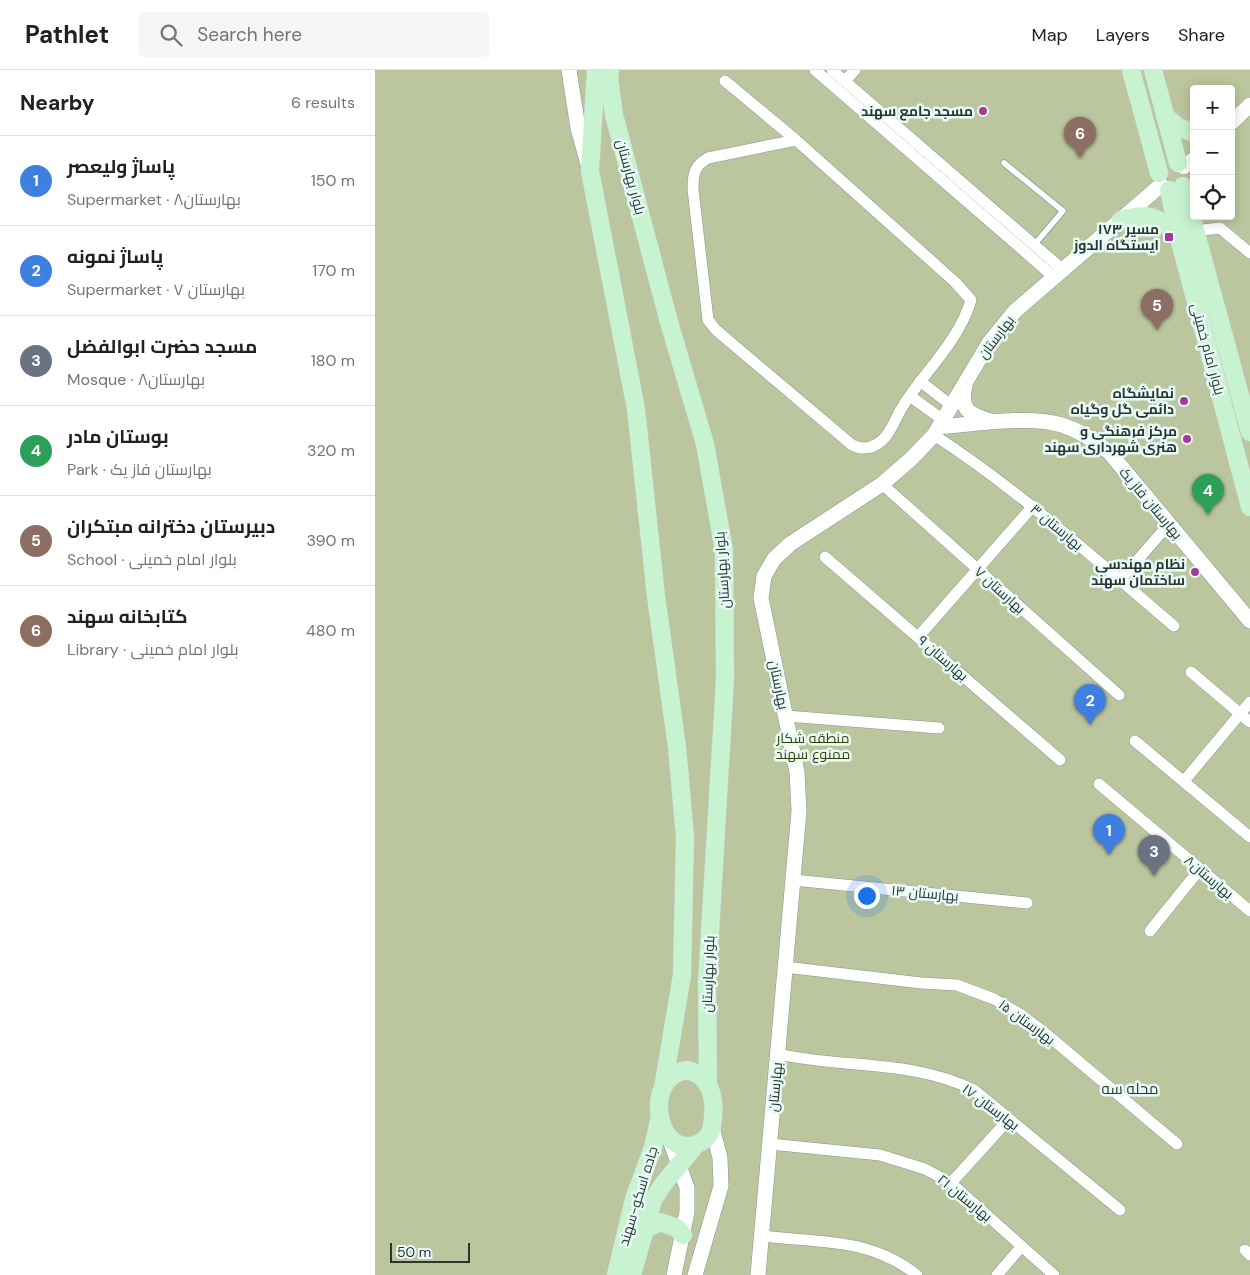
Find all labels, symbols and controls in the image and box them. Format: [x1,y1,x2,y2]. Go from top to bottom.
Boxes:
search box [139,12,489,57]
text: Pathlet [25,19,109,50]
icon: search [157,21,185,49]
text: Search here [197,22,302,47]
text: Map [1032,23,1068,47]
text: Layers [1096,23,1150,47]
text: Share [1178,23,1225,47]
map controls [1190,85,1235,220]
button: + [1190,85,1235,130]
text: Nearby [20,89,94,117]
text: 6 results [291,92,355,113]
place label: مسجد جامع سهند [861,102,973,121]
marker: مسجد جامع سهند [977,105,989,117]
pin: 6 [1064,117,1096,158]
button: − [1190,130,1235,175]
street label: بلوار بهارستان [612,137,650,217]
text: پاساژ ولیعصر [67,154,175,179]
text: 1 [33,170,39,191]
text: 150 m [311,170,355,191]
button: locate [1190,175,1235,220]
text: Supermarket · بهارستان۸ [67,189,241,210]
place label: مسیر ۱۷۳ ایستگاه الدوز [1073,220,1159,254]
marker: مسیر ۱۷۳ ایستگاه الدوز [1163,231,1175,243]
text: پاساژ نمونه [67,244,163,269]
text: 2 [31,260,41,281]
text: 170 m [312,260,355,281]
text: Supermarket · بهارستان ۷ [67,279,245,300]
pin: 5 [1141,289,1173,330]
street label: بلوار امام خمینی [1186,301,1229,397]
street label: بهارستان [974,312,1018,362]
text: مسجد حضرت ابوالفضل [67,334,257,359]
text: 3 [31,350,41,371]
text: 180 m [311,350,355,371]
text: Mosque · بهارستان۸ [67,369,205,390]
place label: نمایشگاه دائمی گل وگیاه [1071,384,1174,418]
marker: نمایشگاه دائمی گل وگیاه [1178,395,1190,407]
place label: مرکز فرهنگی و هنری شهرداری سهند [1045,422,1177,456]
text: بوستان مادر [67,424,169,449]
marker: مرکز فرهنگی و هنری شهرداری سهند [1181,433,1193,445]
text: 4 [31,440,41,461]
text: 320 m [307,440,355,461]
text: Park · بهارستان فاز یک [67,459,212,480]
street label: بهارستان فاز یک [1116,463,1186,543]
pin: 4 [1192,474,1224,515]
street label: بهارستان ۳ [1027,500,1087,554]
text: دبیرستان دخترانه مبتکران [67,514,275,539]
text: 5 [31,530,41,551]
text: 390 m [307,530,355,551]
street label: بلوار بهارستان [710,531,734,609]
text: School · بلوار امام خمینی [67,549,237,570]
place label: نظام مهندسی ساختمان سهند [1091,555,1185,589]
street label: بهارستان ۷ [971,562,1029,618]
marker: نظام مهندسی ساختمان سهند [1189,566,1201,578]
text: کتابخانه سهند [67,604,188,629]
text: 6 [31,620,41,641]
text: 480 m [306,620,355,641]
street label: بهارستان ۹ [914,631,972,685]
text: Library · بلوار امام خمینی [67,639,238,660]
street label: بهارستان [765,659,793,711]
pin: 2 [1074,684,1106,725]
park label: منطقه شکار ممنوع سهند [776,729,850,763]
pin: 1 [1093,814,1125,855]
pin: 3 [1138,835,1170,876]
street label: بهارستان۸ [1181,851,1237,903]
street label: بهارستان ۱۳ [891,881,959,905]
your location [854,883,880,909]
street label: بلوار بهارستان [698,935,718,1013]
street label: بهارستان ۱۵ [995,995,1059,1049]
street label: بهارستان [764,1061,786,1113]
district label: محله سه [1101,1079,1159,1099]
street label: بهارستان ۱۷ [959,1080,1023,1134]
street label: جاده اسکو-سهند [614,1144,662,1248]
street label: بهارستان ۲۱ [934,1170,996,1226]
scale bar [390,1240,470,1263]
text: 50 m [397,1243,431,1261]

